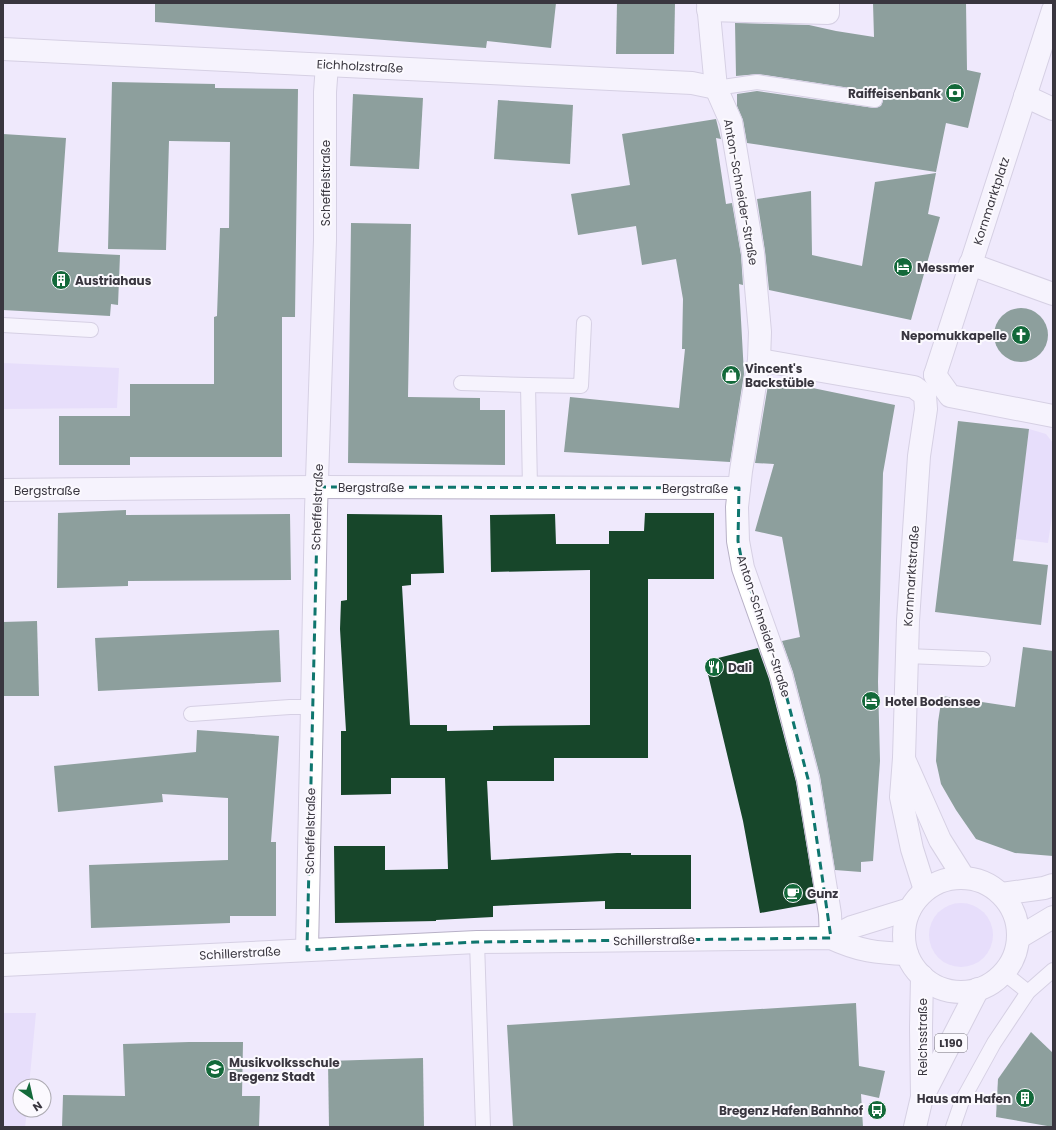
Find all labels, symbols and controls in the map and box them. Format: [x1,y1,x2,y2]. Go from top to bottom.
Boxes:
street label: Eichholzstraße [316,55,404,77]
bank icon: Raiffeisenbank [944,82,966,104]
place label: Raiffeisenbank [848,85,942,102]
street label: Anton-Schneider-Straße [720,117,762,267]
street label: Scheffelstraße [317,140,334,226]
street label: Kornmarktplatz [969,155,1013,247]
hotel icon: Messmer [892,256,914,278]
place label: Messmer [917,259,974,276]
building icon: Austriahaus [50,269,72,291]
place label: Austriahaus [75,272,152,289]
church icon: Nepomukkapelle [1010,324,1032,346]
place label: Nepomukkapelle [901,327,1008,344]
place label: Vincent's Backstüble [745,360,815,391]
shop icon: Vincent's Backstüble [720,364,742,386]
street label: Scheffelstraße [307,463,327,551]
street label: Bergstraße [338,479,404,496]
street label: Bergstraße [662,480,728,497]
street label: Bergstraße [14,482,80,499]
street label: Kornmarktstraße [899,525,923,627]
street label: Anton-Schneider-Straße [733,553,795,699]
restaurant icon: Dali [703,656,725,678]
place label: Dali [728,659,752,676]
hotel icon: Hotel Bodensee [860,690,882,712]
place label: Hotel Bodensee [885,693,981,710]
street label: Scheffelstraße [301,788,319,874]
cafe icon: Gunz [782,882,804,904]
place label: Gunz [807,885,838,902]
street label: Schillerstraße [613,931,695,949]
street label: Schillerstraße [199,942,281,964]
street label: Reichsstraße [914,998,931,1076]
road number: L190 [935,1034,967,1052]
place label: Musikvolksschule Bregenz Stadt [229,1054,340,1085]
school or university icon: Musikvolksschule Bregenz Stadt [204,1058,226,1080]
north arrow [12,1078,52,1118]
building icon: Haus am Hafen [1014,1087,1036,1109]
place label: Haus am Hafen [917,1090,1011,1107]
text: N [30,1097,45,1115]
bus stop icon: Bregenz Hafen Bahnhof [866,1099,888,1121]
place label: Bregenz Hafen Bahnhof [719,1102,864,1119]

